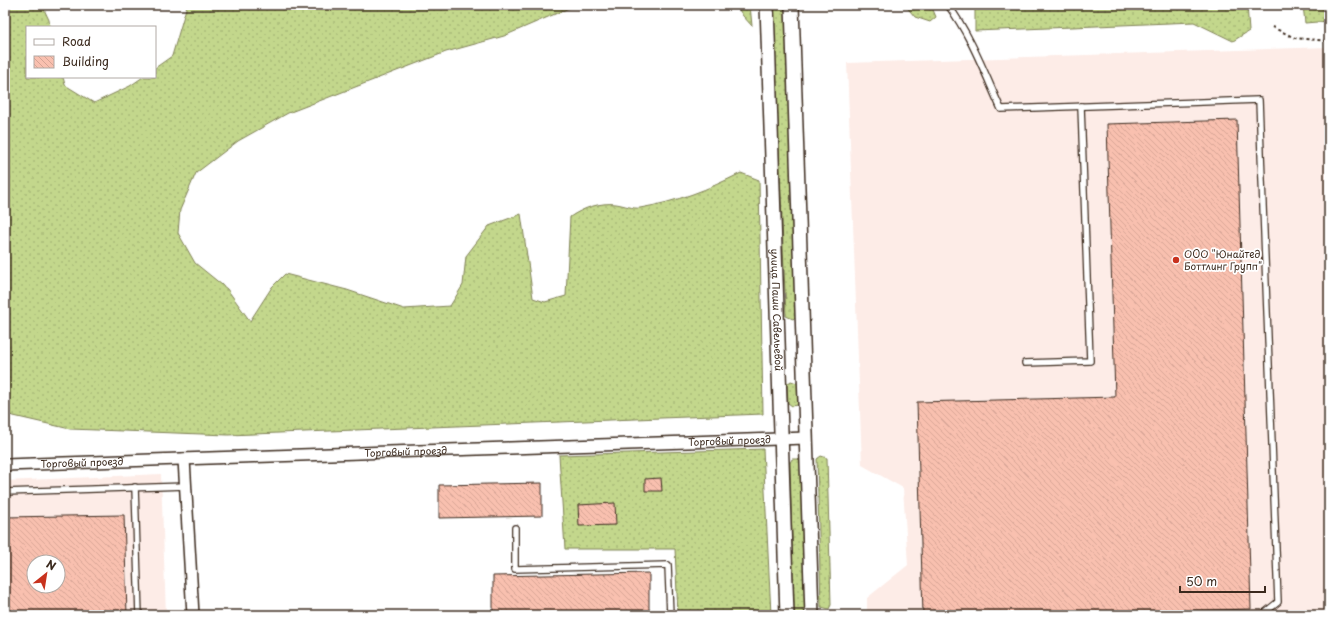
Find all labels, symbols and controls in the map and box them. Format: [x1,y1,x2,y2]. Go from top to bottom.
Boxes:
legend [26,26,156,78]
text: Road [62,32,91,50]
text: Building [62,52,109,70]
place label: ООО "Юнайтед Боттлинг Групп" [1184,246,1262,273]
street label: улица Паши Савельевой [768,248,787,371]
marker: ООО "Юнайтед Боттлинг Групп" [1171,255,1181,265]
street label: Торговый проезд [688,431,771,449]
street label: Торговый проезд [364,442,448,460]
street label: Торговый проезд [40,453,124,471]
north arrow [26,554,66,594]
text: N [43,555,60,575]
scale bar [1180,568,1265,594]
text: 50 m [1186,572,1217,590]

